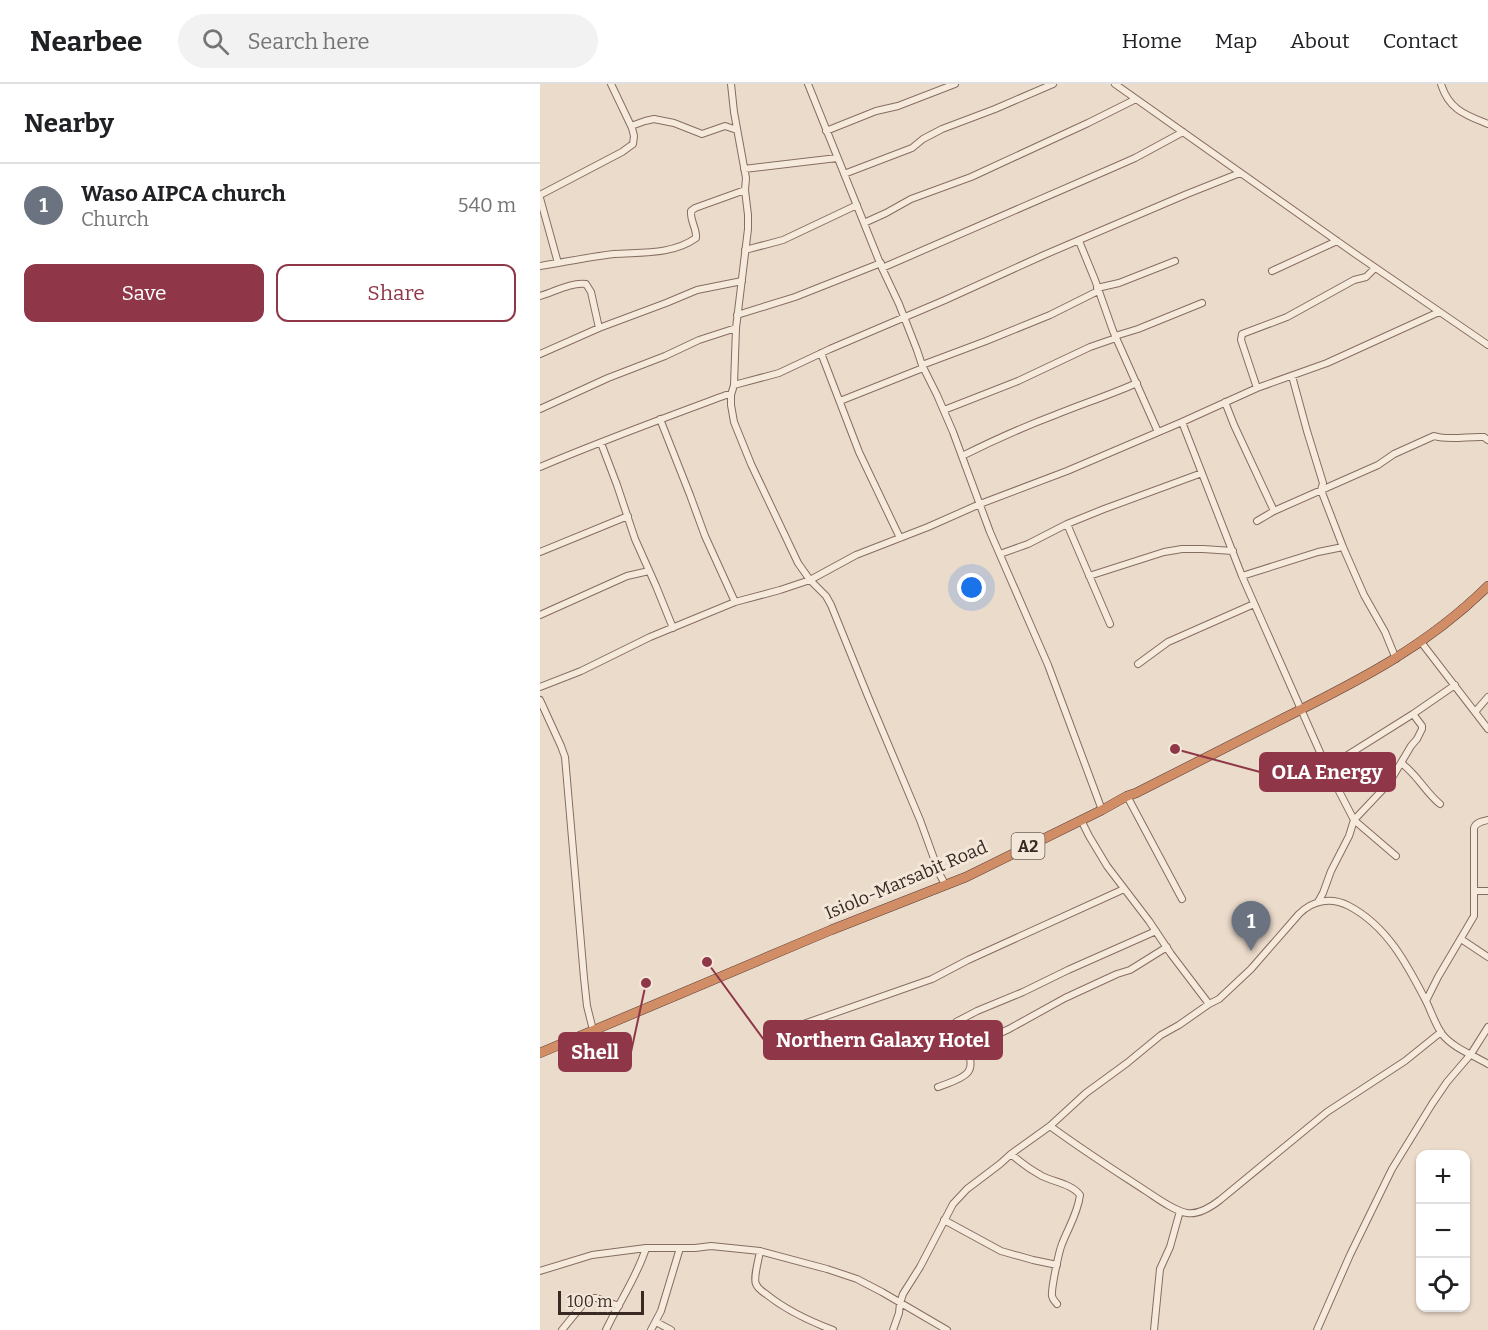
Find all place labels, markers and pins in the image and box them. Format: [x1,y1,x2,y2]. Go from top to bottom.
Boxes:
callout: OLA Energy [1260,753,1395,791]
pin: 1 [1232,902,1270,951]
callout: Northern Galaxy Hotel [764,1021,1002,1059]
callout: Shell [559,1033,631,1071]

